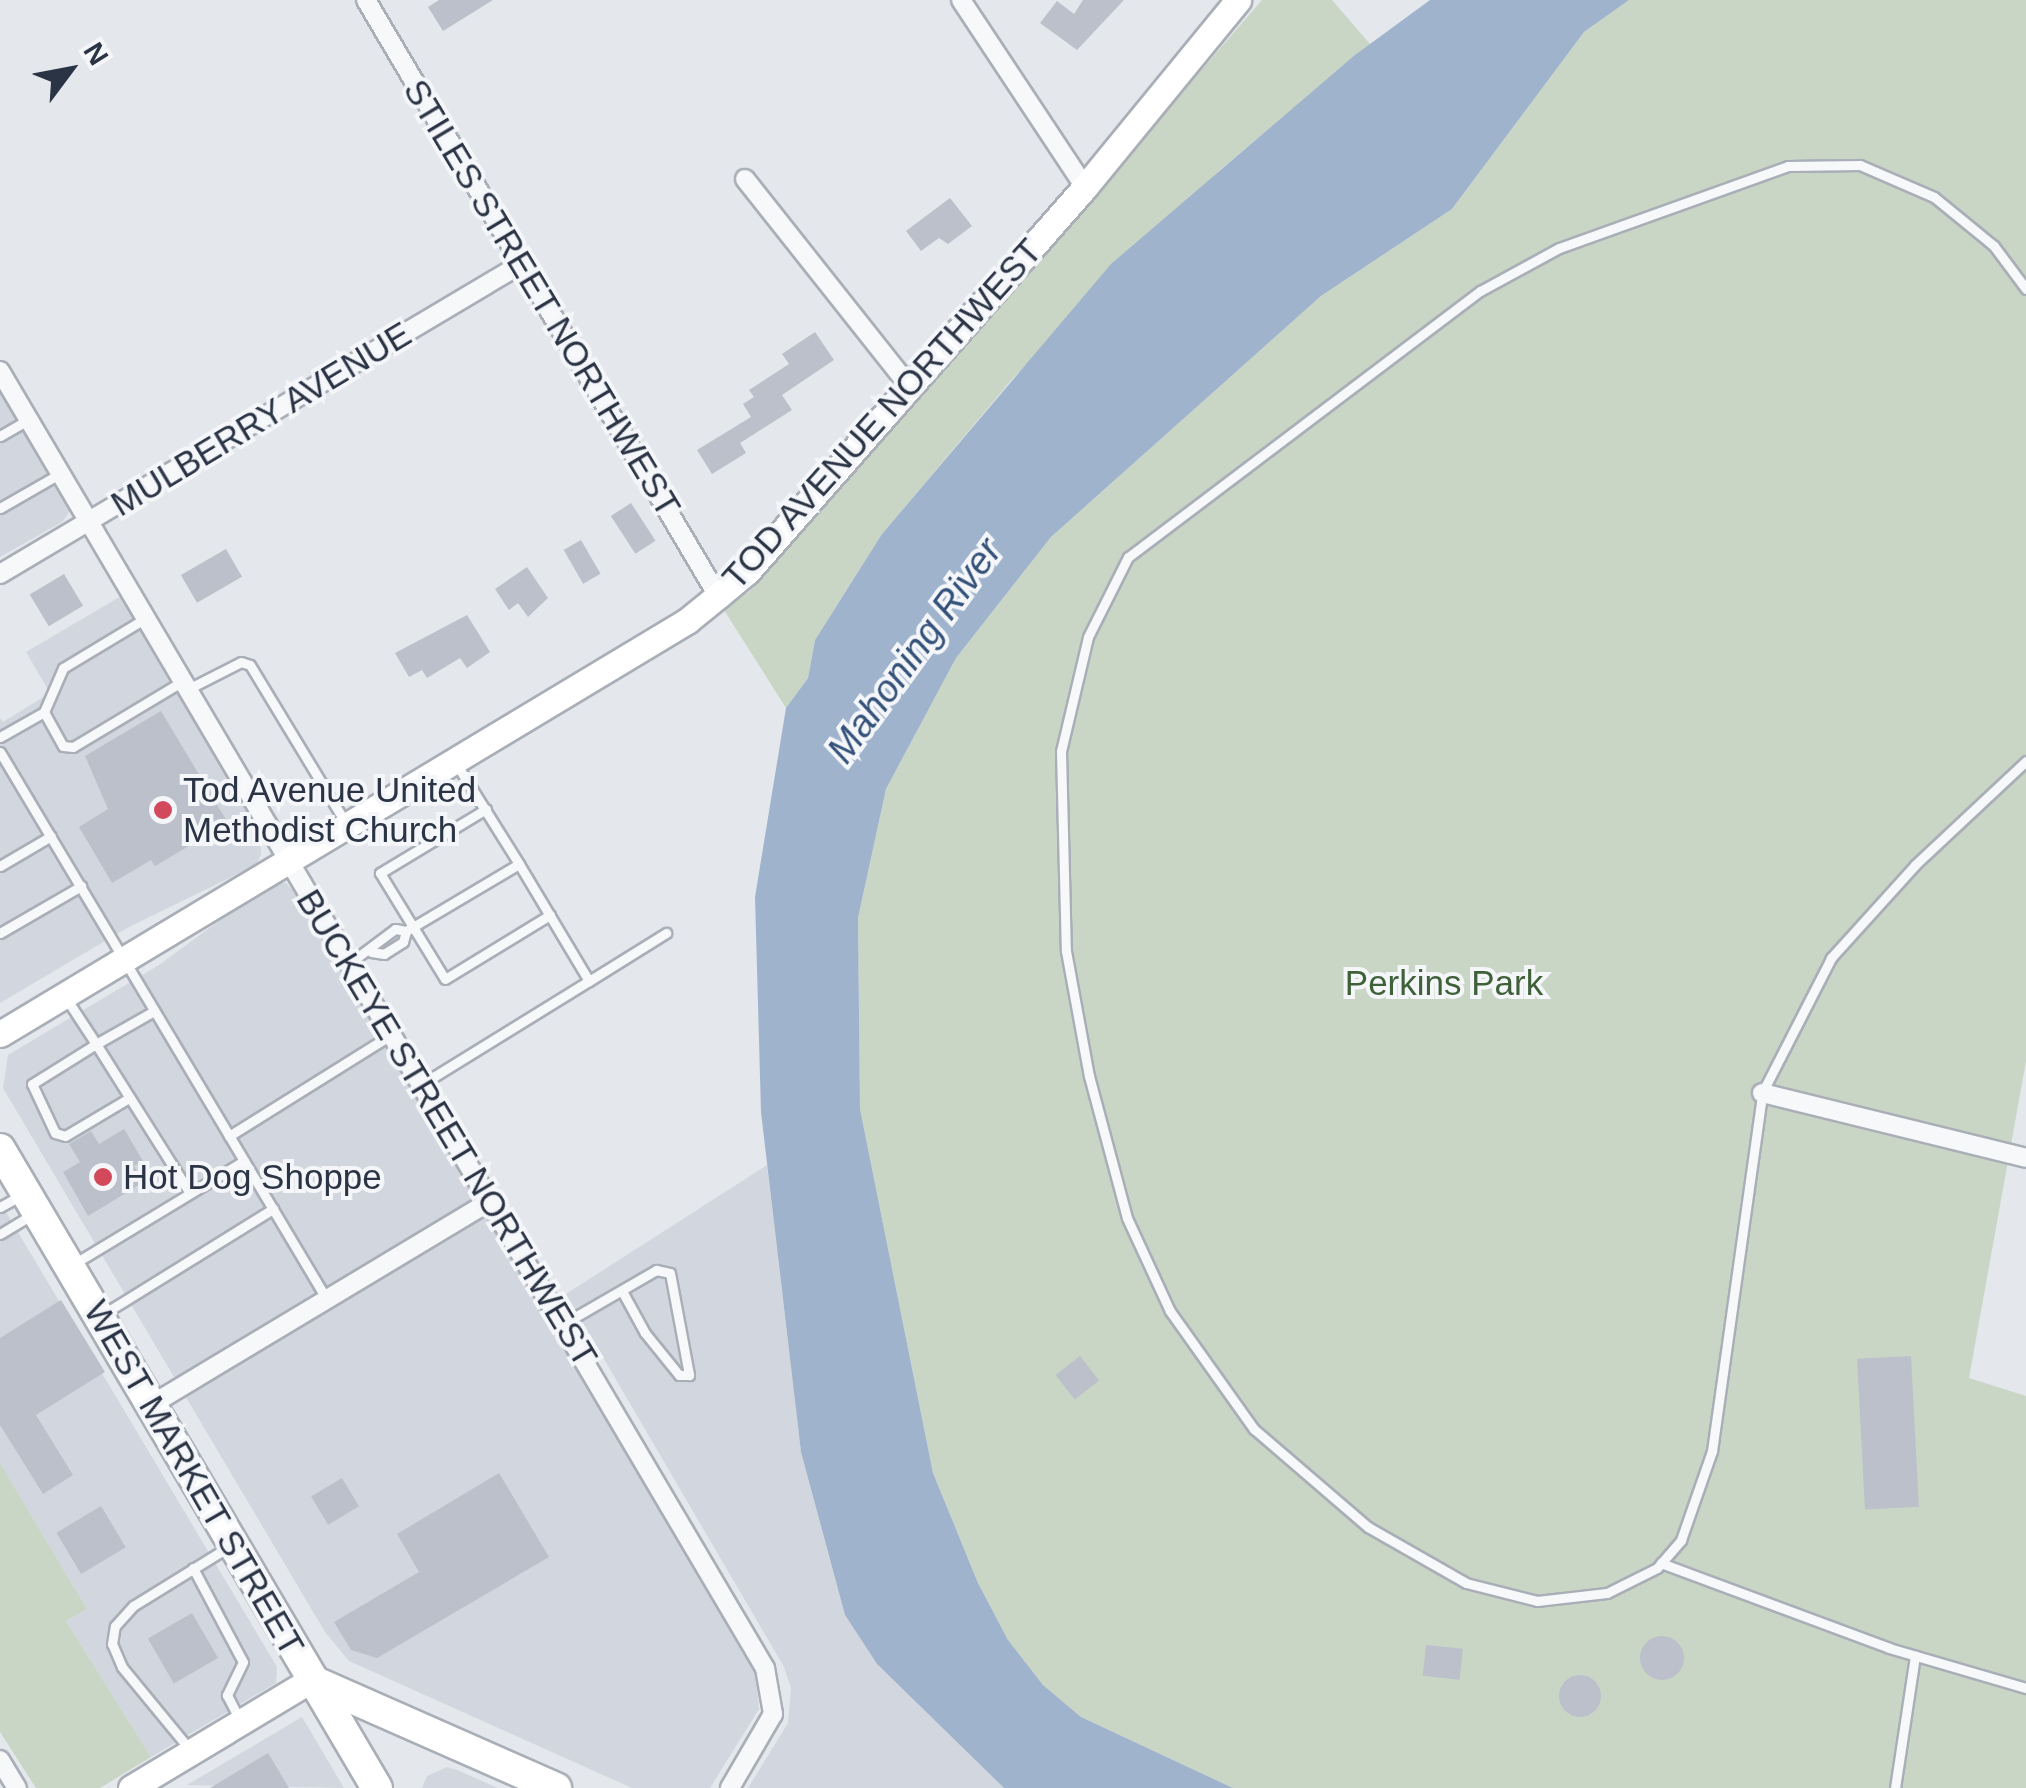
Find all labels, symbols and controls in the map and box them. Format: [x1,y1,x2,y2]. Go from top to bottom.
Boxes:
north arrow [20,20,120,120]
text: N [77,37,114,71]
street label: STILES STREET NORTHWEST [394,72,690,524]
street label: TOD AVENUE NORTHWEST [713,229,1051,599]
street label: MULBERRY AVENUE [102,312,420,526]
water label: Mahoning River [818,530,1012,772]
place label: Tod Avenue United Methodist Church [183,769,478,851]
marker: Tod Avenue United Methodist Church [152,799,174,821]
street label: BUCKEYE STREET NORTHWEST [287,882,607,1374]
park label: Perkins Park [1345,962,1543,1004]
place label: Hot Dog Shoppe [123,1156,382,1198]
marker: Hot Dog Shoppe [92,1166,114,1188]
street label: WEST MARKET STREET [75,1292,313,1664]

